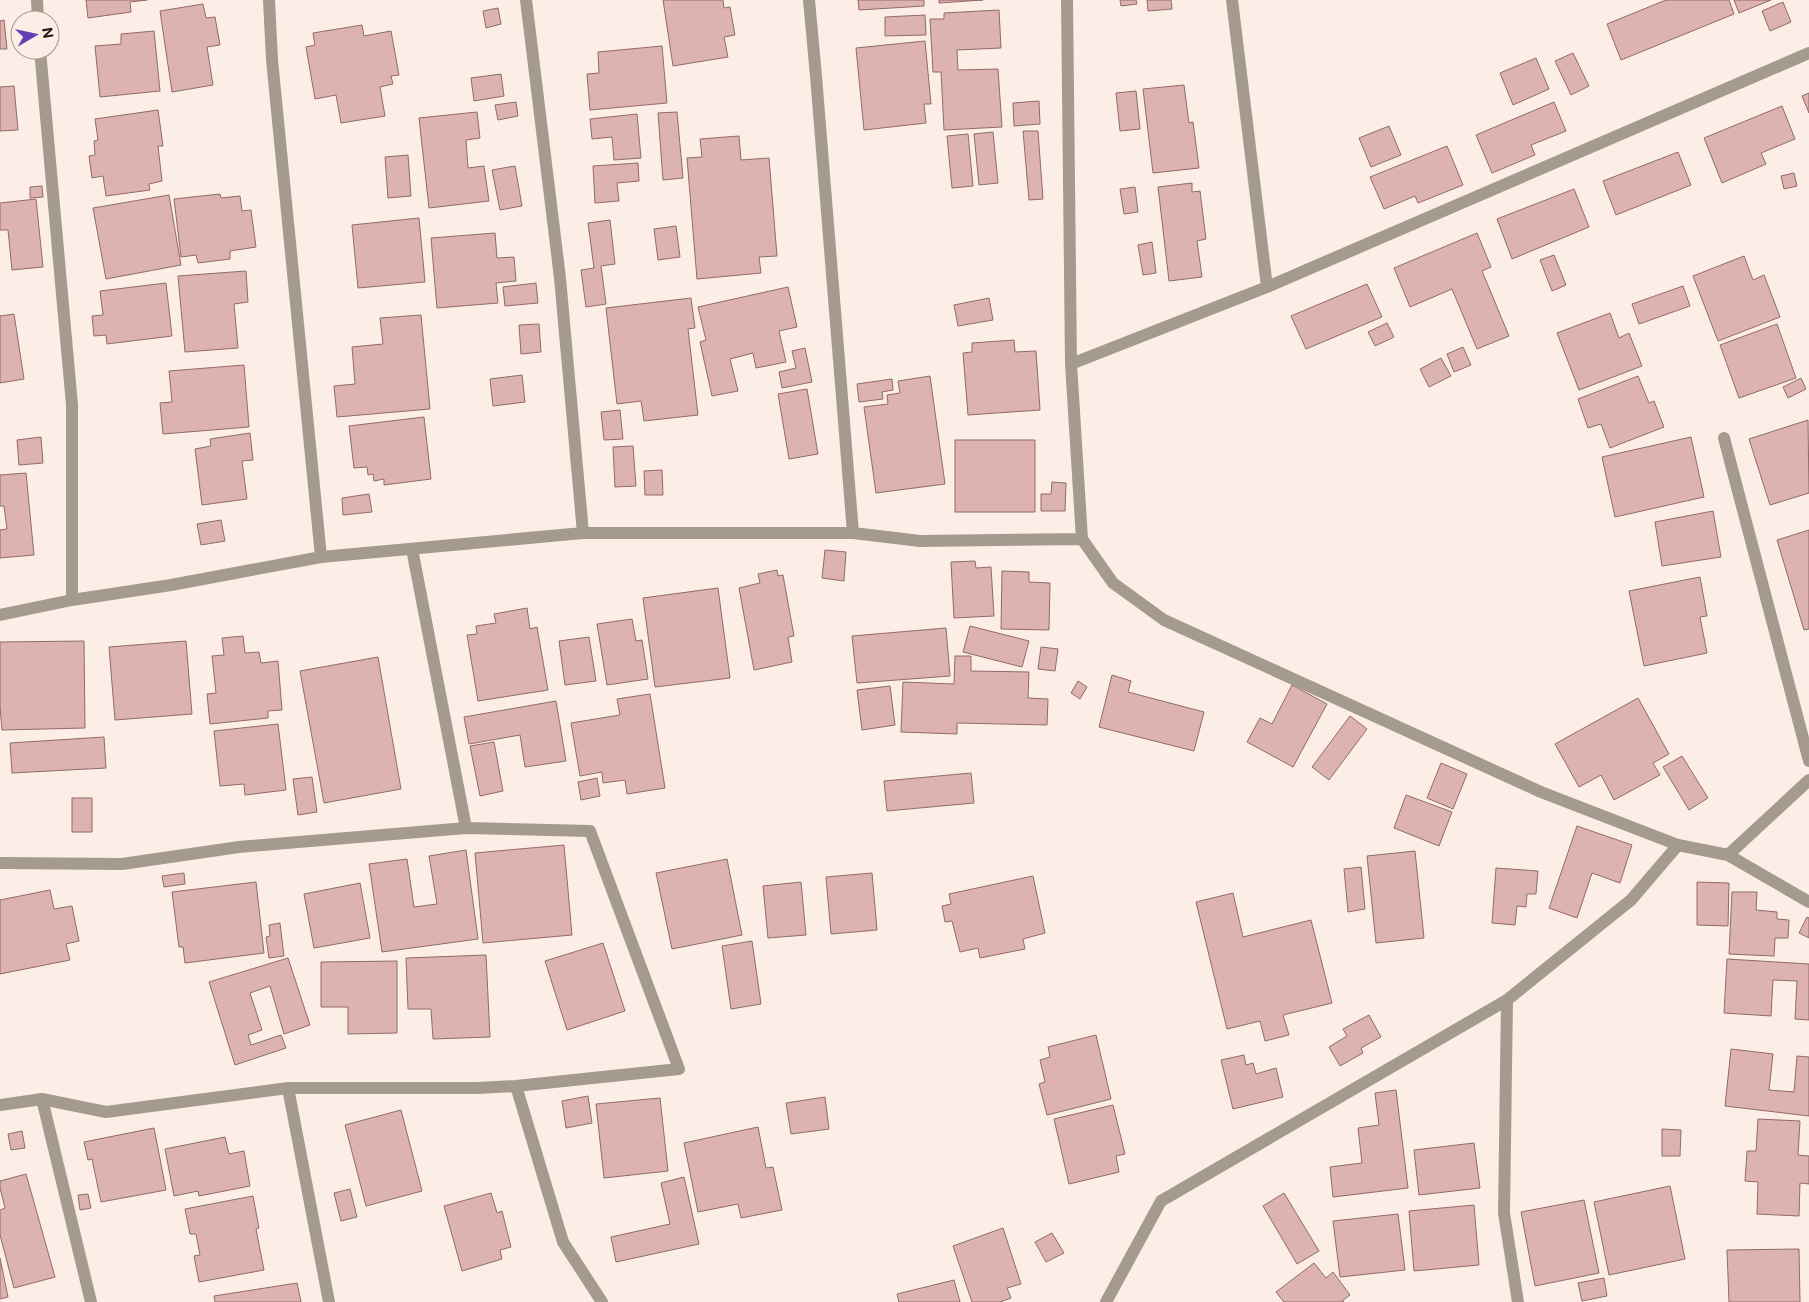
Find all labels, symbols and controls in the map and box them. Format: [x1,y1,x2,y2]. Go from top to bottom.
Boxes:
north arrow [10,10,60,60]
text: N [39,26,57,40]

